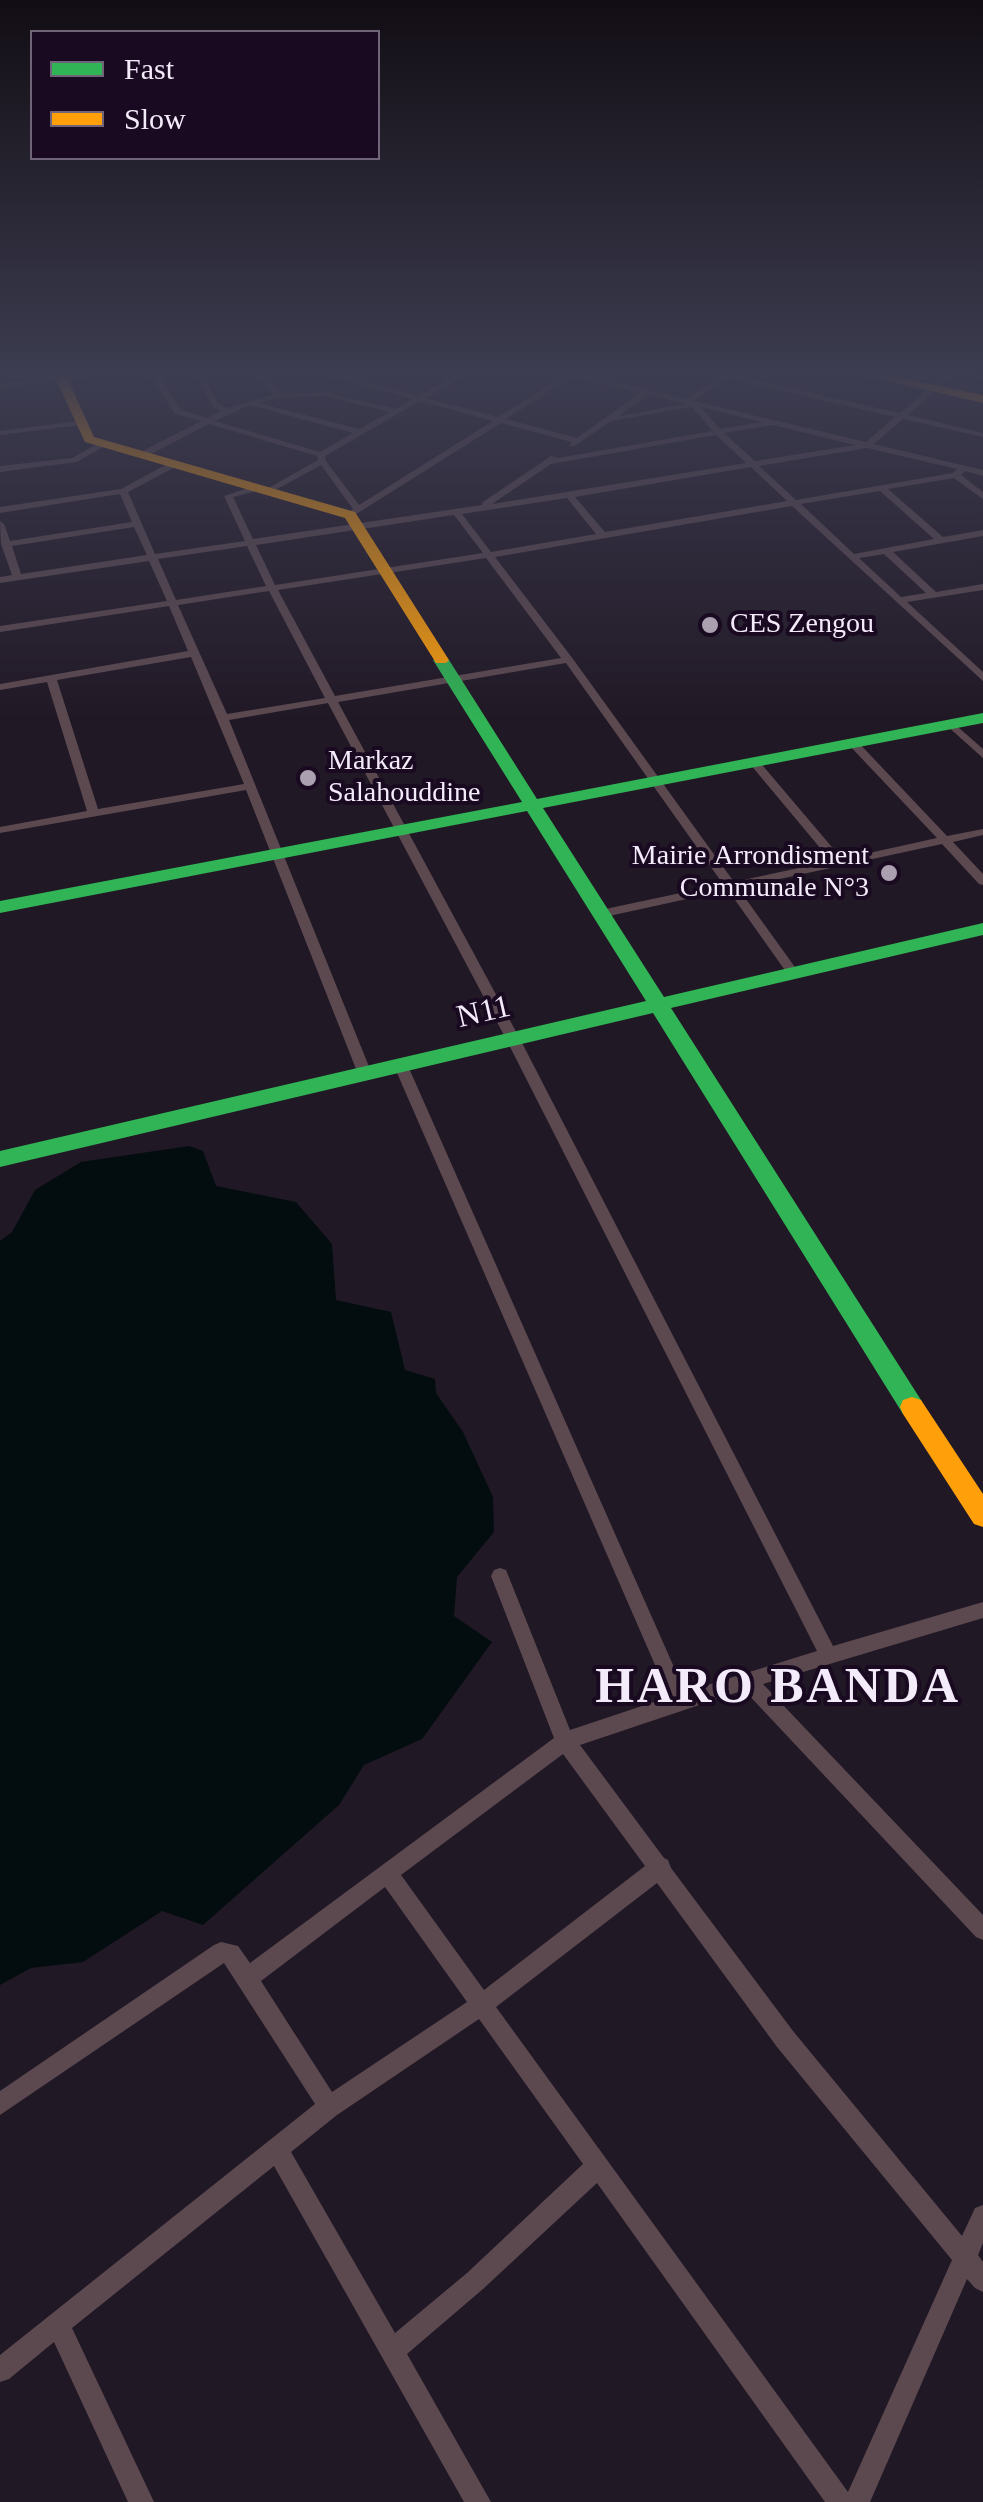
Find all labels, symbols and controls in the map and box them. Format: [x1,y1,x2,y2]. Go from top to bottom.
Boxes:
legend [30,30,380,160]
text: Fast [124,52,174,85]
text: Slow [124,102,186,135]
place label: CES Zengou [730,608,874,642]
marker: CES Zengou [699,614,721,636]
place label: Markaz Salahouddine [328,745,480,811]
marker: Markaz Salahouddine [297,767,319,789]
place label: Mairie Arrondisment Communale N°3 [632,840,869,906]
marker: Mairie Arrondisment Communale N°3 [878,862,900,884]
street label: N11 [453,988,515,1038]
district label: HARO BANDA [595,1659,961,1719]

